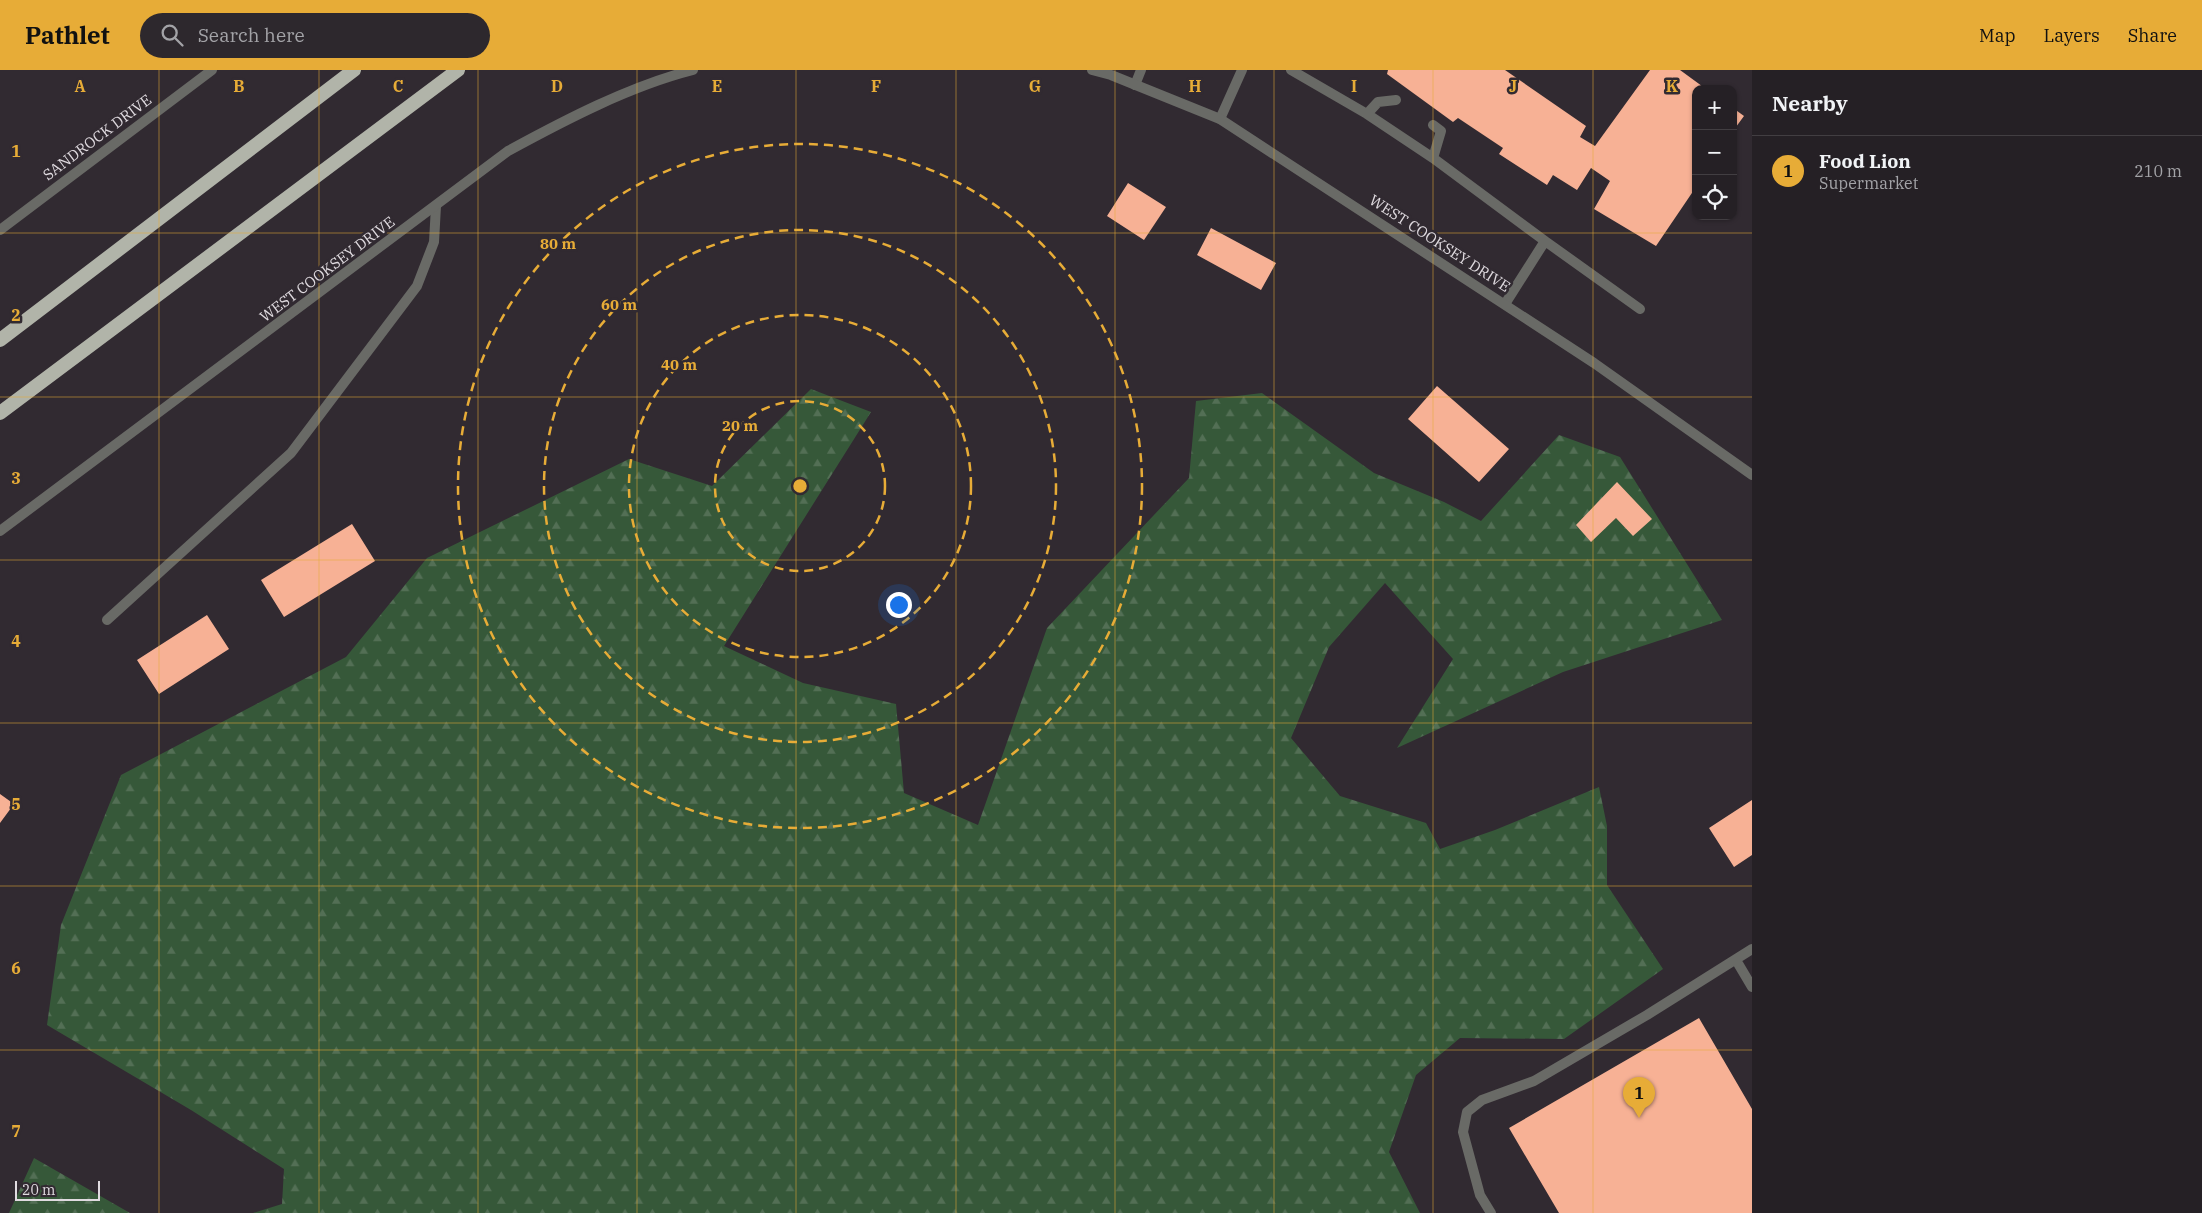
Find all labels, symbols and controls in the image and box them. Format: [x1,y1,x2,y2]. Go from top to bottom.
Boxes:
search box [140,13,490,58]
text: Pathlet [25,19,110,51]
icon: search [158,21,186,49]
text: Search here [198,23,305,47]
text: Map [1979,24,2016,47]
text: Layers [2044,24,2100,47]
text: Share [2128,24,2177,47]
text: A [74,76,86,96]
text: B [233,76,245,96]
text: C [393,76,403,96]
text: D [551,76,563,96]
text: E [712,76,722,96]
text: F [871,76,881,96]
text: G [1029,76,1041,96]
text: H [1189,76,1202,96]
text: I [1351,76,1357,96]
text: J [1509,76,1517,96]
text: K [1666,76,1679,96]
map controls [1692,85,1737,220]
button: + [1692,85,1737,130]
text: Nearby [1772,89,1848,117]
street label: SANDROCK DRIVE [39,90,155,184]
button: − [1692,130,1737,175]
text: 1 [11,141,21,161]
text: Food Lion [1819,149,1911,173]
text: 1 [1783,161,1793,181]
text: 210 m [2134,161,2182,181]
text: Supermarket [1819,173,1918,193]
button: locate [1692,175,1737,220]
street label: WEST COOKSEY DRIVE [1366,190,1514,296]
street label: WEST COOKSEY DRIVE [256,212,398,326]
text: 80 m [540,234,576,253]
text: 60 m [601,295,637,314]
text: 2 [11,305,21,325]
text: 40 m [661,355,697,374]
text: 20 m [722,416,758,435]
text: 3 [11,468,21,488]
centre of rings [791,477,809,495]
your location [886,592,912,618]
text: 4 [11,631,21,651]
text: 5 [11,794,21,814]
text: 6 [11,958,21,978]
pin: 1 [1623,1077,1655,1118]
text: 7 [11,1121,21,1141]
scale bar [15,1178,100,1201]
text: 20 m [22,1181,55,1199]

